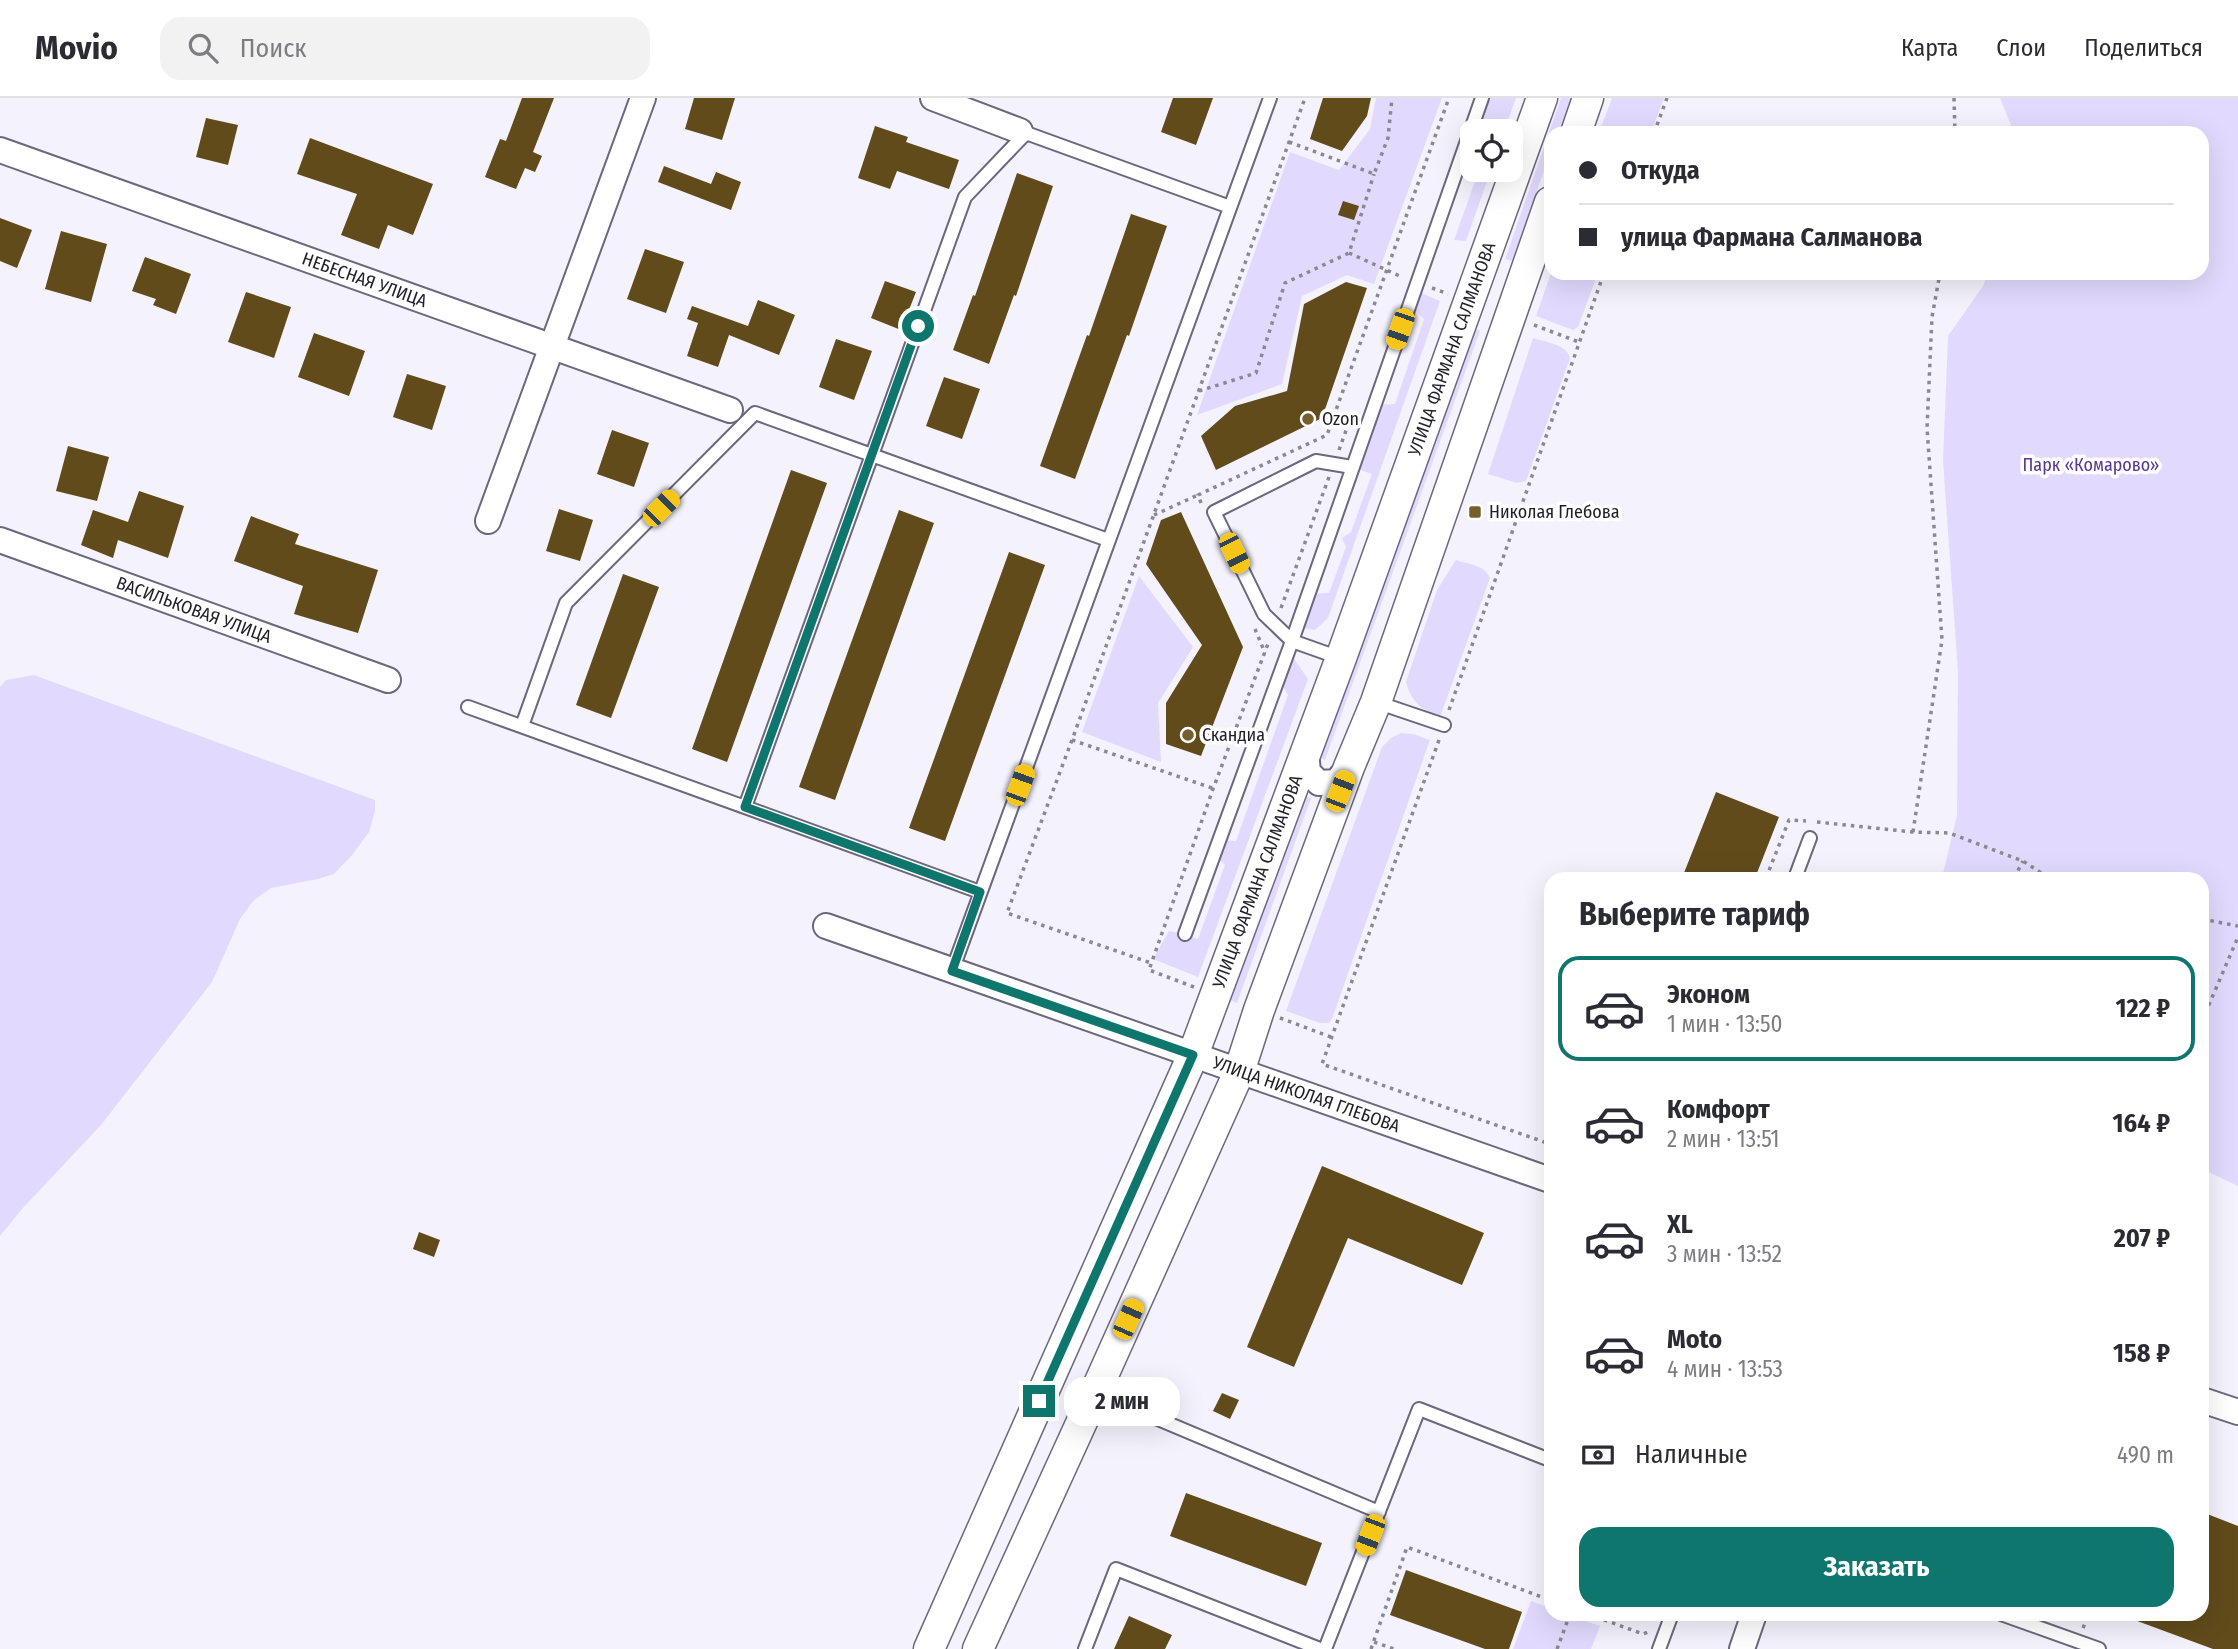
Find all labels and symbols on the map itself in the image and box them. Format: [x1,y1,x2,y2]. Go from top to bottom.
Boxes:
street label: УЛИЦА ФАРМАНА САЛМАНОВА [1403,239,1501,460]
street label: НЕБЕСНАЯ УЛИЦА [299,248,430,312]
car [1384,306,1417,352]
route start [902,310,934,342]
place label: Ozon [1322,408,1359,430]
marker: Ozon [1300,411,1316,427]
park label: Парк «Комарово» [2023,454,2159,476]
car [639,486,684,530]
place label: Николая Глебова [1489,501,1620,523]
marker: Николая Глебова [1467,504,1483,520]
car [1216,530,1253,576]
street label: ВАСИЛЬКОВАЯ УЛИЦА [113,572,275,648]
place label: Скандиа [1202,724,1265,746]
marker: Скандиа [1180,727,1196,743]
car [1003,762,1038,808]
car [1323,768,1358,814]
street label: УЛИЦА ФАРМАНА САЛМАНОВА [1208,772,1308,992]
street label: УЛИЦА НИКОЛАЯ ГЛЕБОВА [1209,1051,1403,1138]
car [1110,1296,1147,1342]
callout: 2 мин [1064,1376,1179,1426]
route end [1023,1385,1055,1417]
car [1353,1512,1388,1558]

